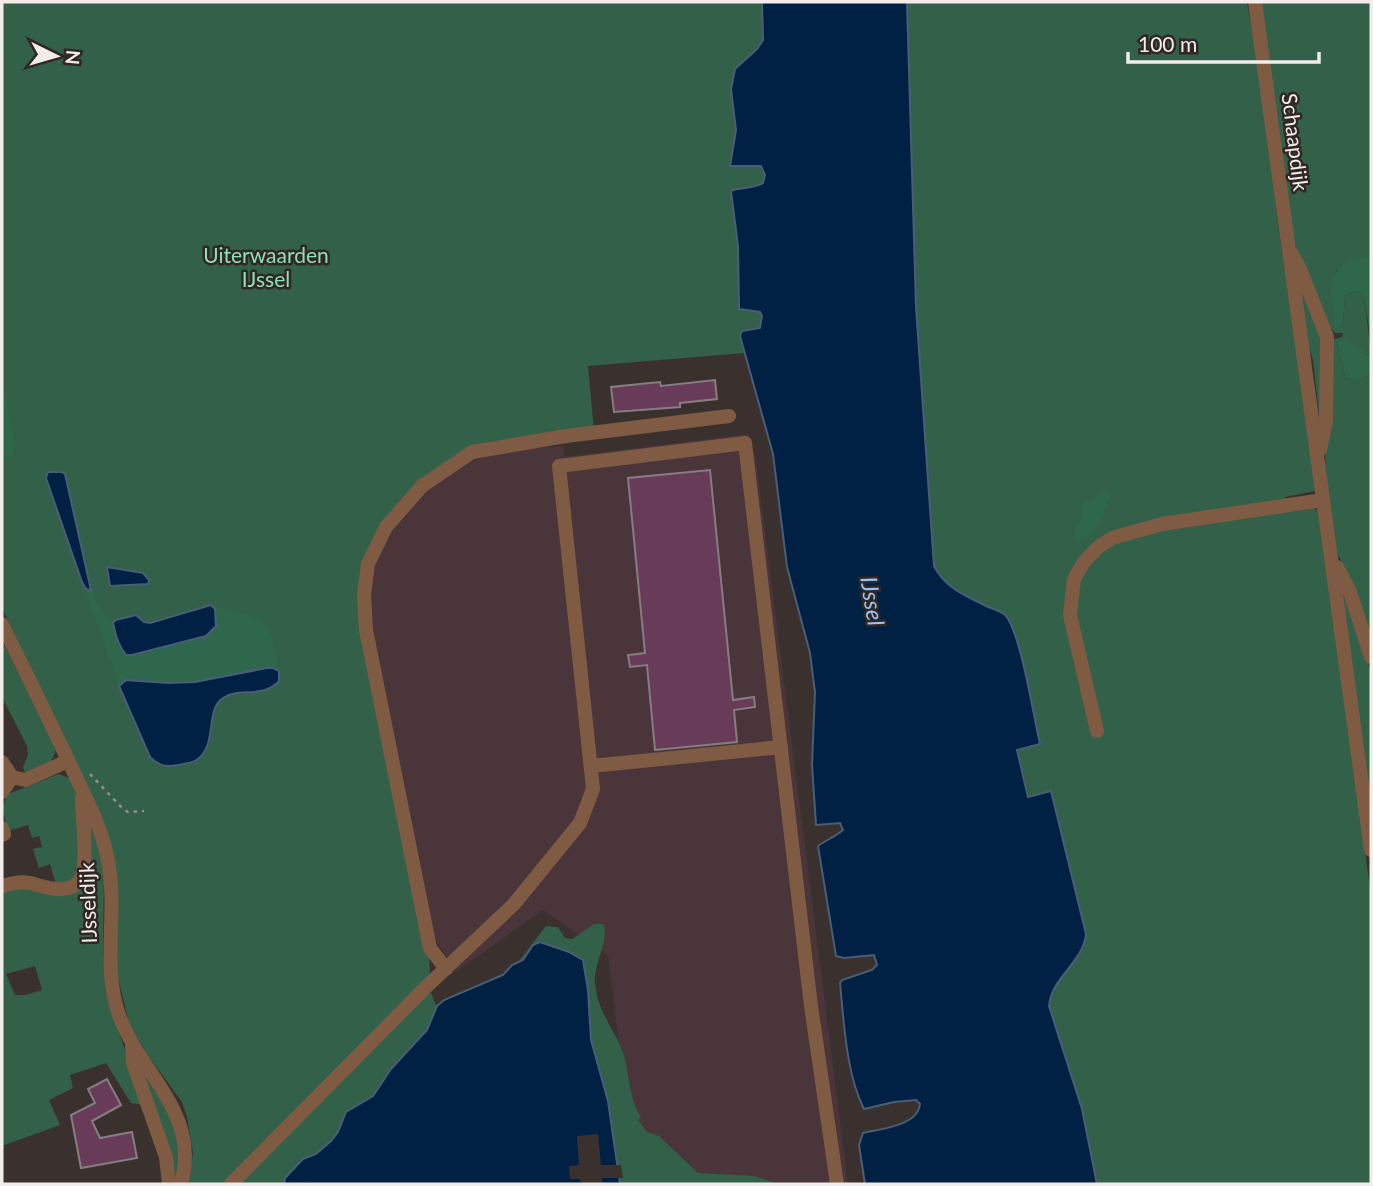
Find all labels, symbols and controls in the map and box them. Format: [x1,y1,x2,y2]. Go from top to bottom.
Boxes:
north arrow [21,21,91,91]
scale bar [1128,21,1319,65]
text: 100 m [1138,31,1197,56]
text: N [61,49,86,66]
street label: Schaapdijk [1278,92,1314,193]
park label: Uiterwaarden IJssel [203,242,329,291]
water label: IJssel [855,574,891,628]
street label: IJsseldijk [73,862,101,944]

